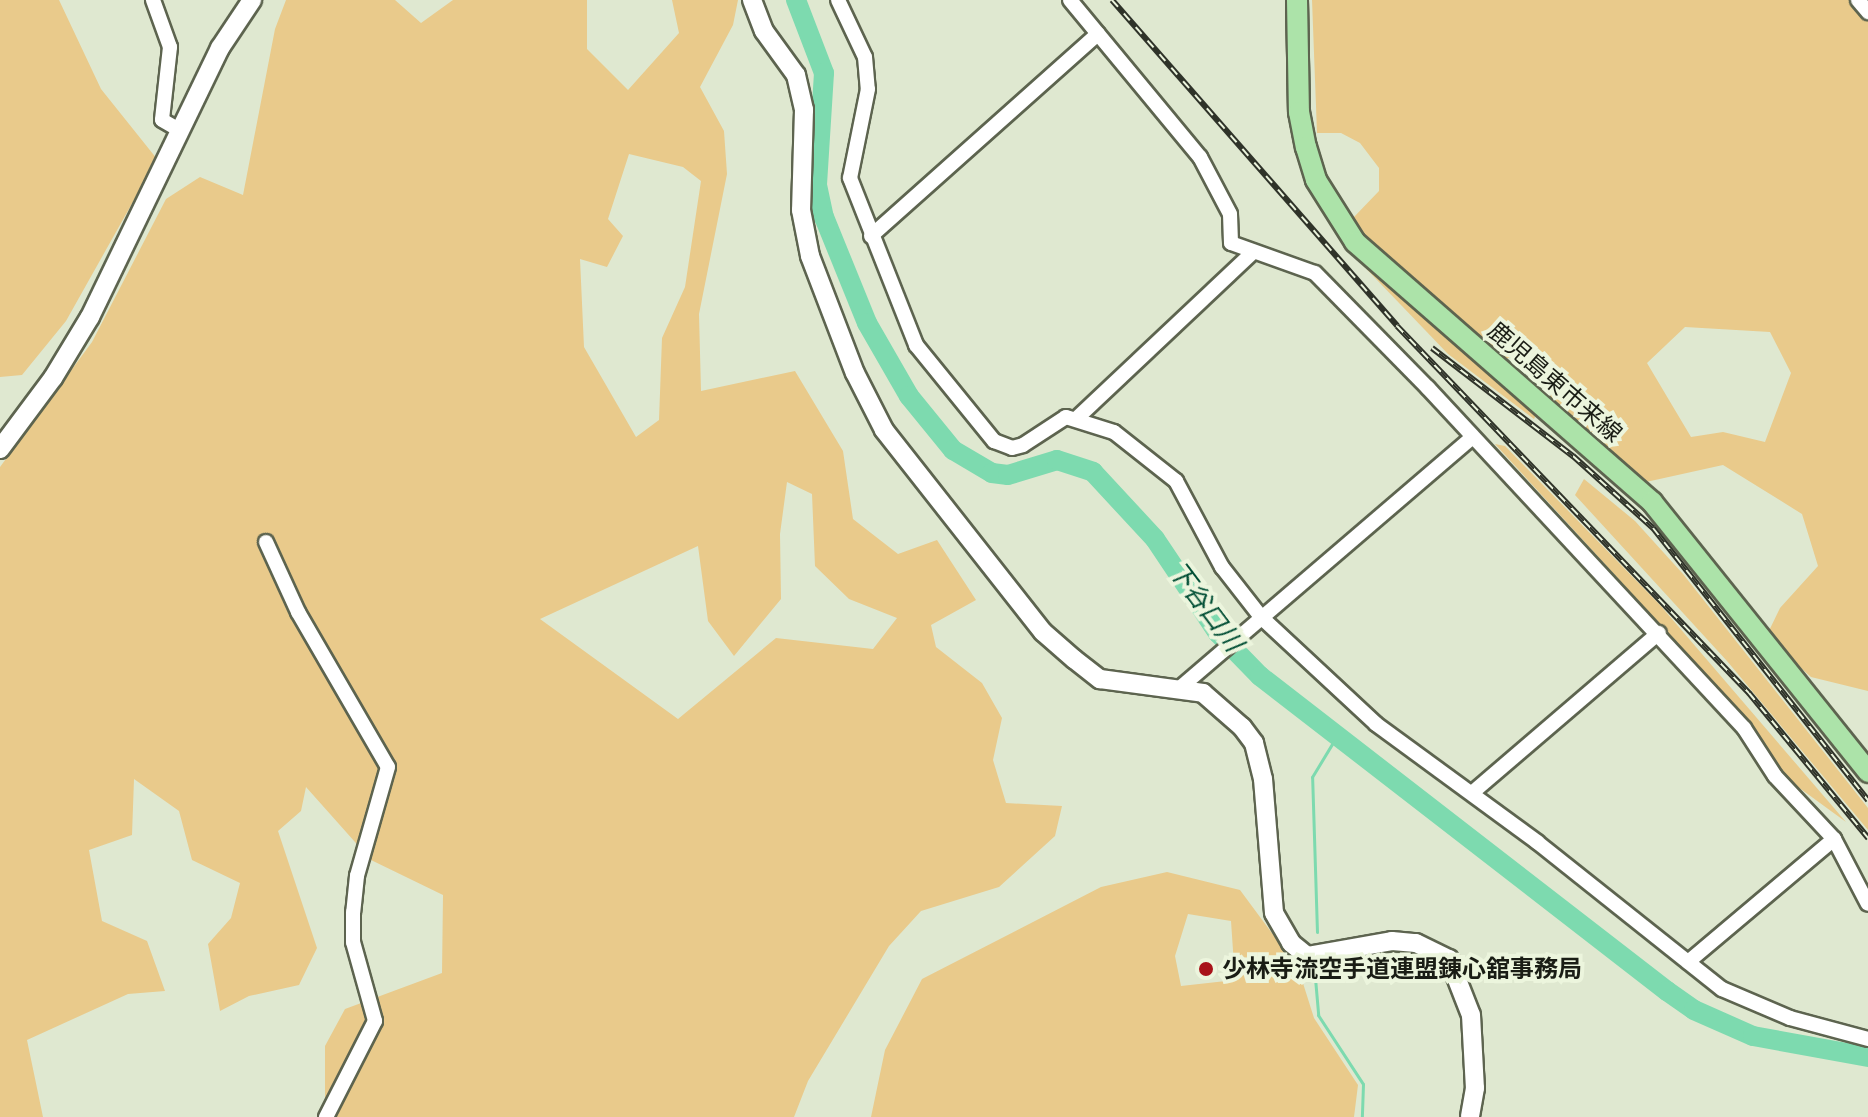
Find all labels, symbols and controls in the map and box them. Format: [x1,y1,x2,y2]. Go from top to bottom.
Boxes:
street label: 鹿児島東市来線 [1482,316,1628,448]
water label: 下谷口川 [1161,556,1249,658]
place label: 少林寺流空手道連盟錬心舘事務局 [1222,955,1582,983]
marker: 少林寺流空手道連盟錬心舘事務局 [1197,960,1215,978]

